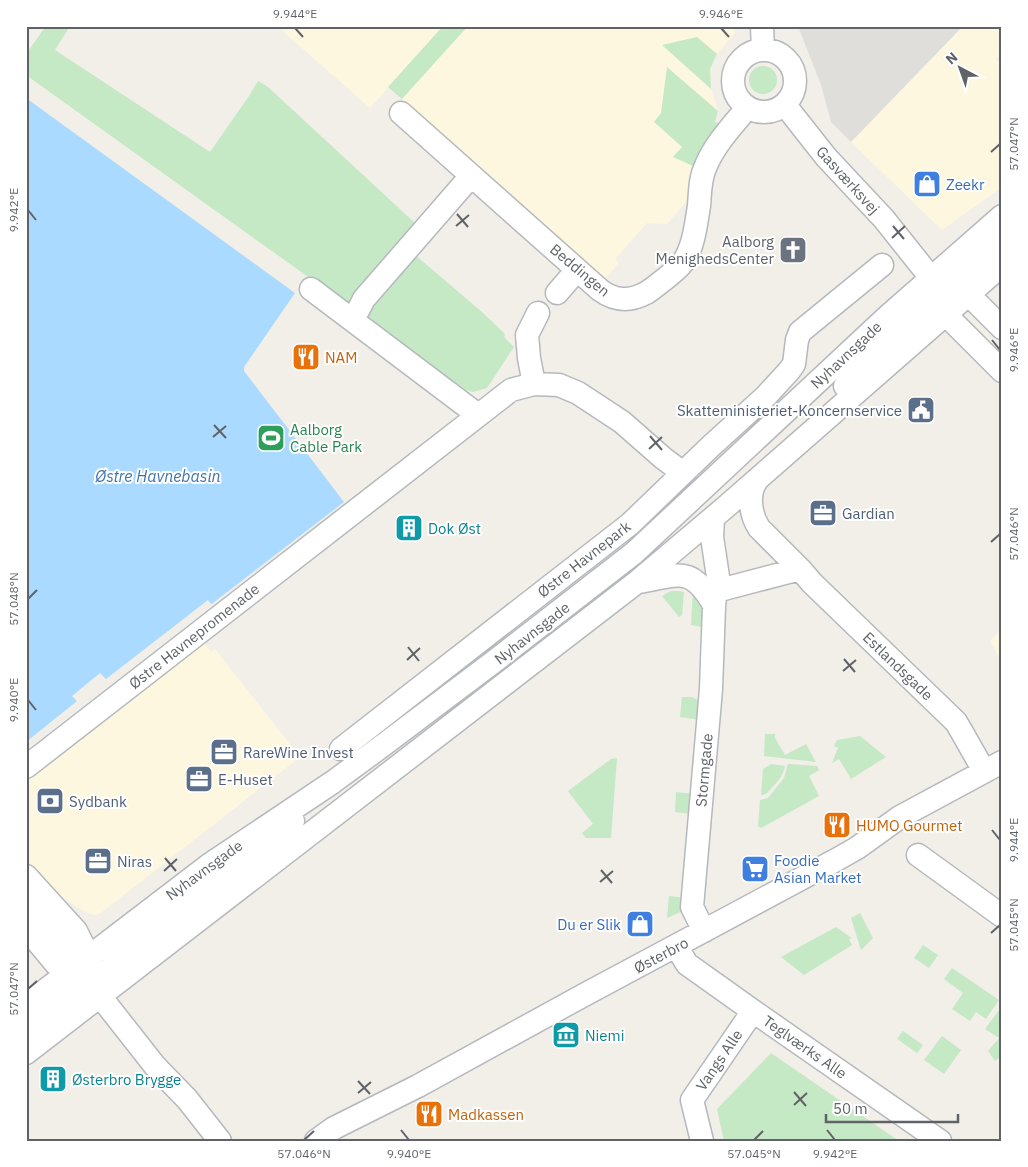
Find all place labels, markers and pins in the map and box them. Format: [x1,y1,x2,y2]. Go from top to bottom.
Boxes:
shop icon: Zeekr [912,169,942,199]
place label: Zeekr [946,175,985,194]
place label: Aalborg MenighedsCenter [656,232,774,268]
church icon: Aalborg MenighedsCenter [778,235,808,265]
restaurant icon: NAM [291,342,321,372]
place label: NAM [325,348,357,367]
public building icon: Skatteministeriet-Koncernservice [906,395,936,425]
place label: Skatteministeriet-Koncernservice [677,401,902,420]
place label: Aalborg Cable Park [290,420,362,456]
sports icon: Aalborg Cable Park [256,423,286,453]
office icon: Gardian [808,498,838,528]
place label: Gardian [842,504,895,523]
building icon: Dok Øst [394,513,424,543]
place label: Dok Øst [428,519,481,538]
office icon: RareWine Invest [209,737,239,767]
place label: RareWine Invest [243,743,354,762]
office icon: E-Huset [184,764,214,794]
place label: E-Huset [218,770,273,789]
bank icon: Sydbank [35,786,65,816]
place label: Sydbank [69,792,127,811]
restaurant icon: HUMO Gourmet [822,810,852,840]
place label: HUMO Gourmet [856,816,963,835]
office icon: Niras [83,846,113,876]
place label: Foodie Asian Market [774,851,862,887]
place label: Niras [117,852,152,871]
supermarket icon: Foodie Asian Market [740,854,770,884]
shop icon: Du er Slik [625,909,655,939]
place label: Du er Slik [557,915,621,934]
museum icon: Niemi [551,1020,581,1050]
place label: Niemi [585,1026,624,1045]
building icon: Østerbro Brygge [38,1064,68,1094]
place label: Østerbro Brygge [72,1070,181,1089]
restaurant icon: Madkassen [414,1099,444,1129]
place label: Madkassen [448,1105,524,1124]

